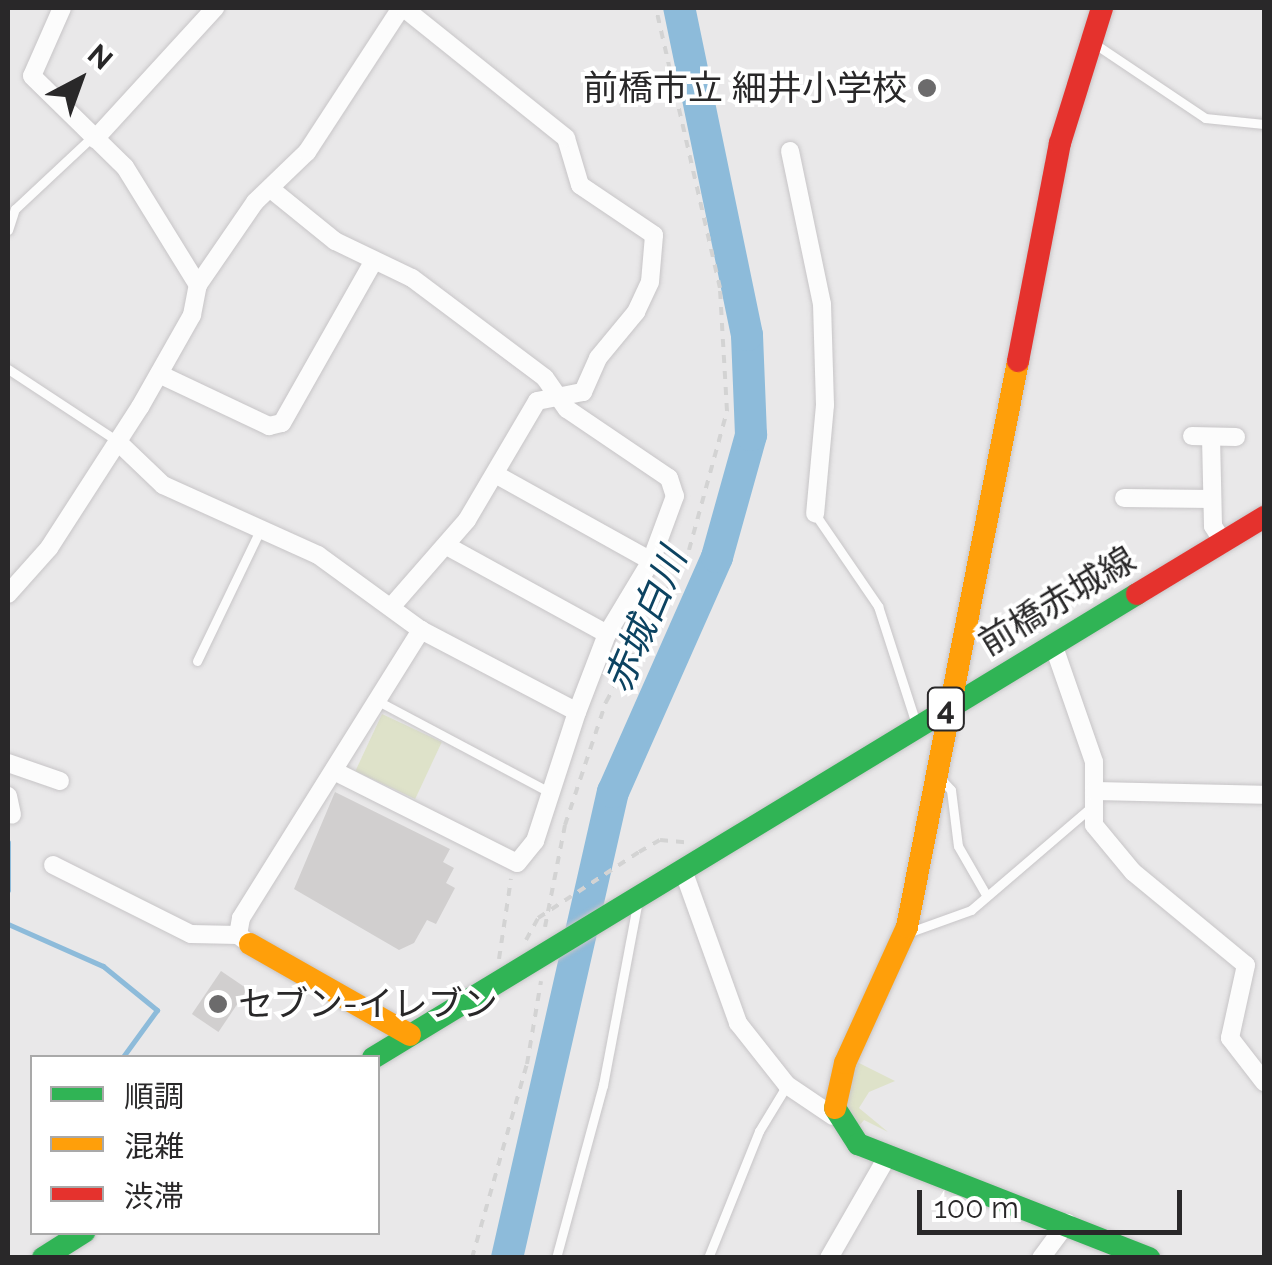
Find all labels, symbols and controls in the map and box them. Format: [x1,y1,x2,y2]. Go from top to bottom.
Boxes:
north arrow [30,30,130,130]
text: N [81,38,119,76]
place label: 前橋市立 細井小学校 [583,67,907,109]
marker: 前橋市立 細井小学校 [916,77,938,99]
street label: 前橋赤城線 [971,538,1143,664]
water label: 赤城白川 [594,541,696,699]
road number: 4 [926,682,966,736]
place label: セブン-イレブン [238,983,498,1025]
marker: セブン-イレブン [207,993,229,1015]
legend [30,1055,380,1235]
text: 順調 [124,1079,184,1114]
text: 混雑 [124,1129,184,1164]
scale bar [922,1170,1187,1232]
text: 渋滞 [124,1179,184,1214]
text: 100 m [934,1190,1019,1225]

